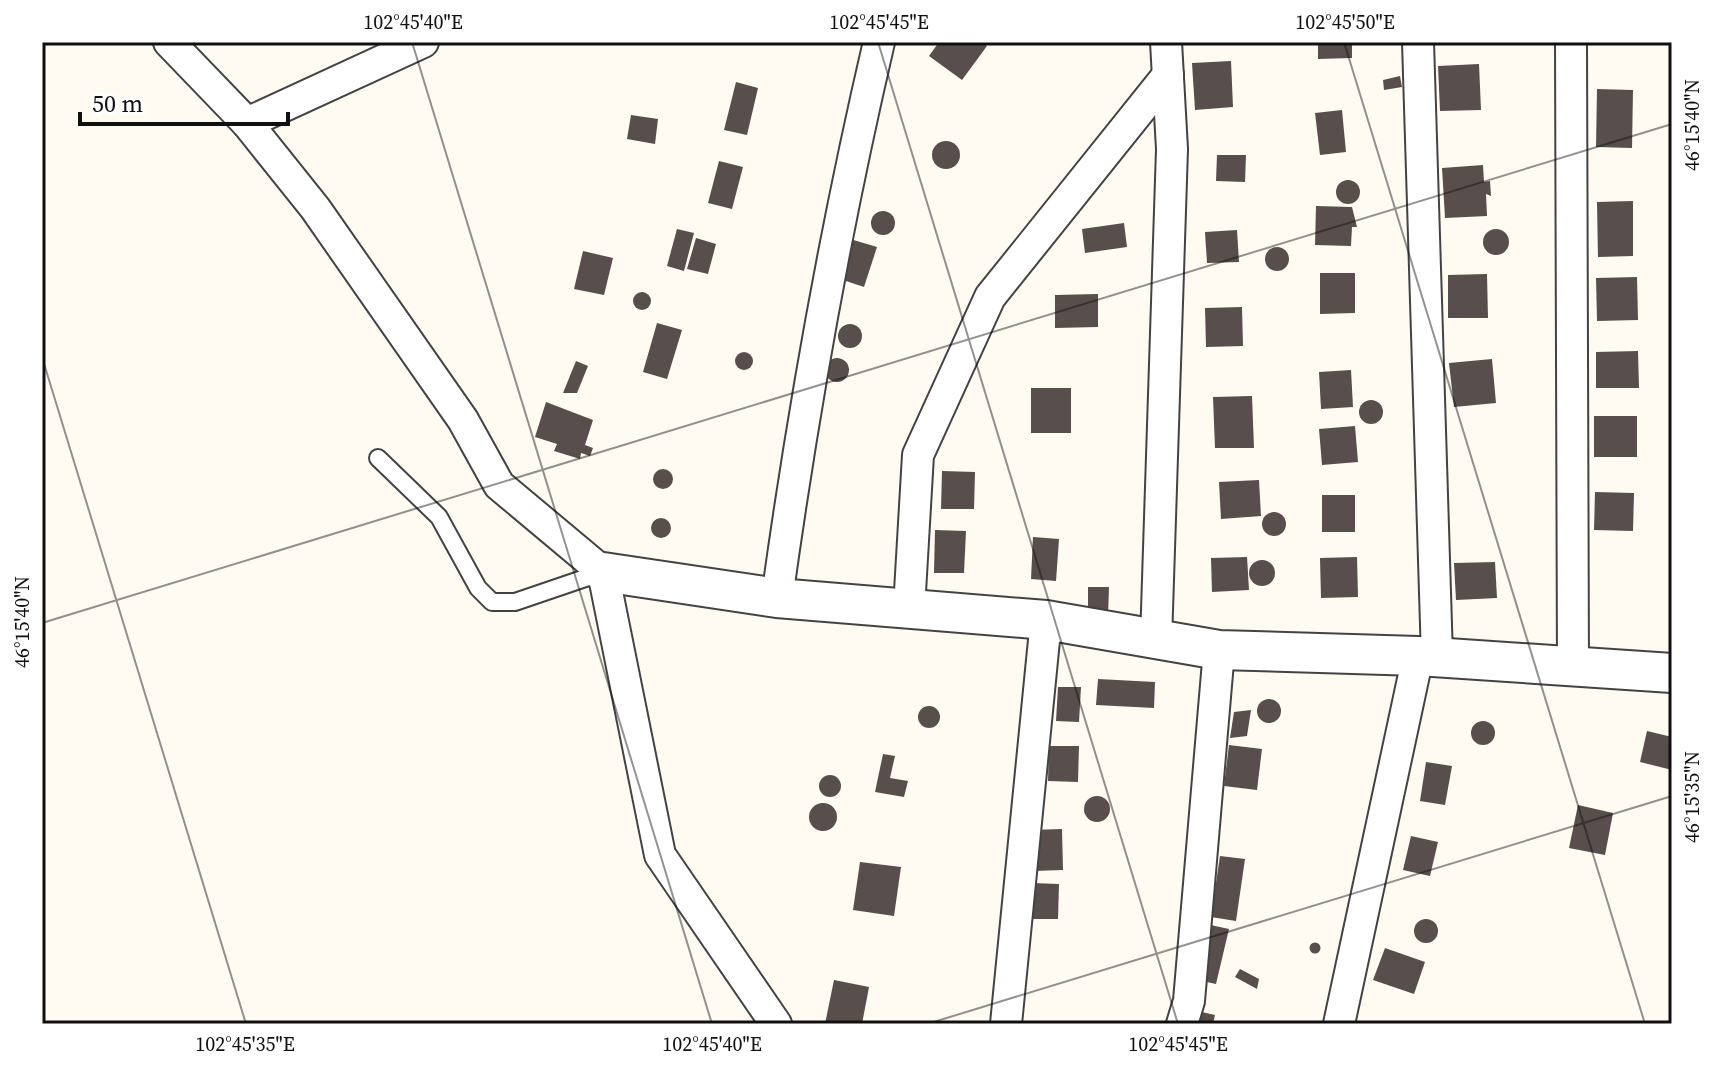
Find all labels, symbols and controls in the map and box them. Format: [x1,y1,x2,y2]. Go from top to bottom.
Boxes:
text: 102°45'40"E [363,8,463,36]
text: 102°45'45"E [829,8,929,36]
text: 102°45'50"E [1295,8,1395,36]
scale bar [80,76,288,126]
text: 46°15'40"N [1678,79,1706,171]
text: 50 m [92,87,143,120]
text: 46°15'40"N [8,576,36,668]
text: 46°15'35"N [1678,751,1706,843]
text: 102°45'35"E [195,1030,295,1058]
text: 102°45'40"E [662,1030,762,1058]
text: 102°45'45"E [1128,1030,1228,1058]

